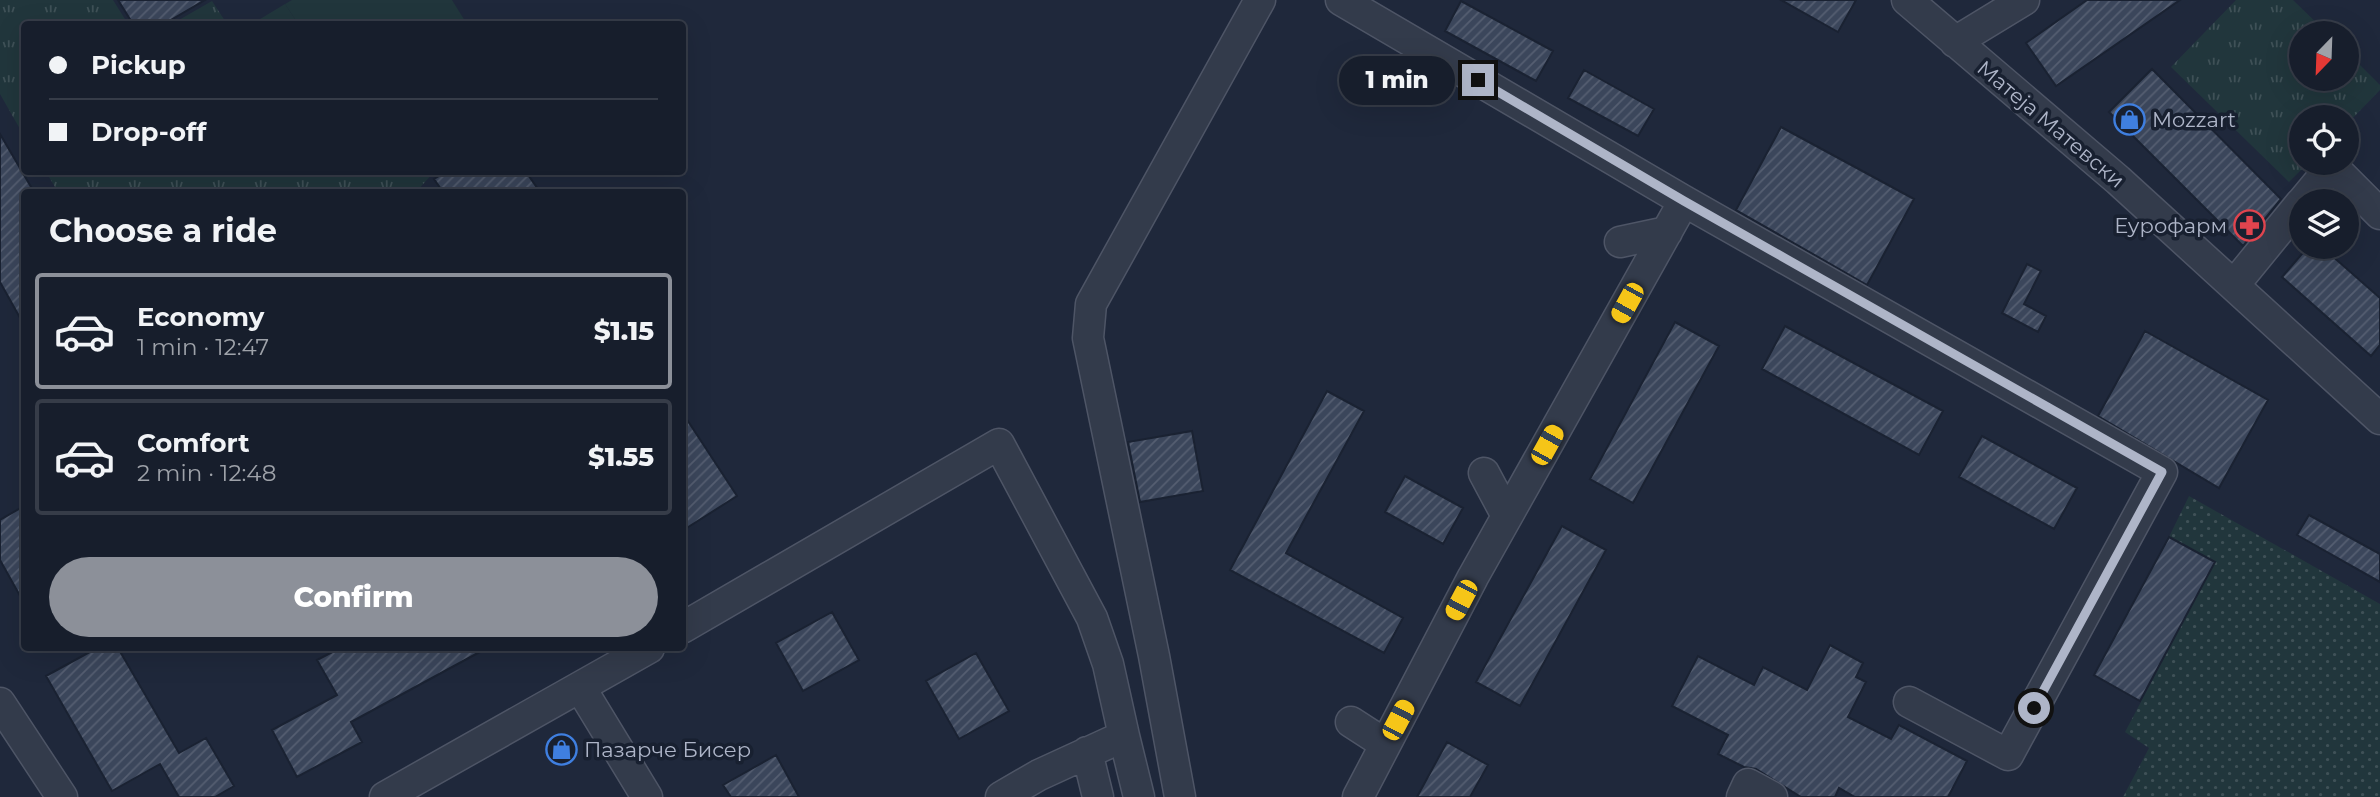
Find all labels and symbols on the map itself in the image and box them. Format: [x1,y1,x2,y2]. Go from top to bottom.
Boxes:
north arrow [2289,21,2359,91]
street label: Матеја Матевски [1972,55,2130,193]
callout: 1 min [1338,56,1454,104]
route end [1462,64,1494,96]
shop icon: Mozzart [2112,102,2146,136]
place label: Mozzart [2152,107,2236,132]
pharmacy icon: Еурофарм [2233,208,2267,242]
place label: Еурофарм [2114,213,2227,238]
car [1608,280,1647,326]
car [1528,422,1567,468]
car [1442,577,1481,623]
route start [2018,692,2050,724]
car [1379,697,1418,743]
shop icon: Пазарче Бисер [544,732,578,766]
place label: Пазарче Бисер [584,737,751,762]

